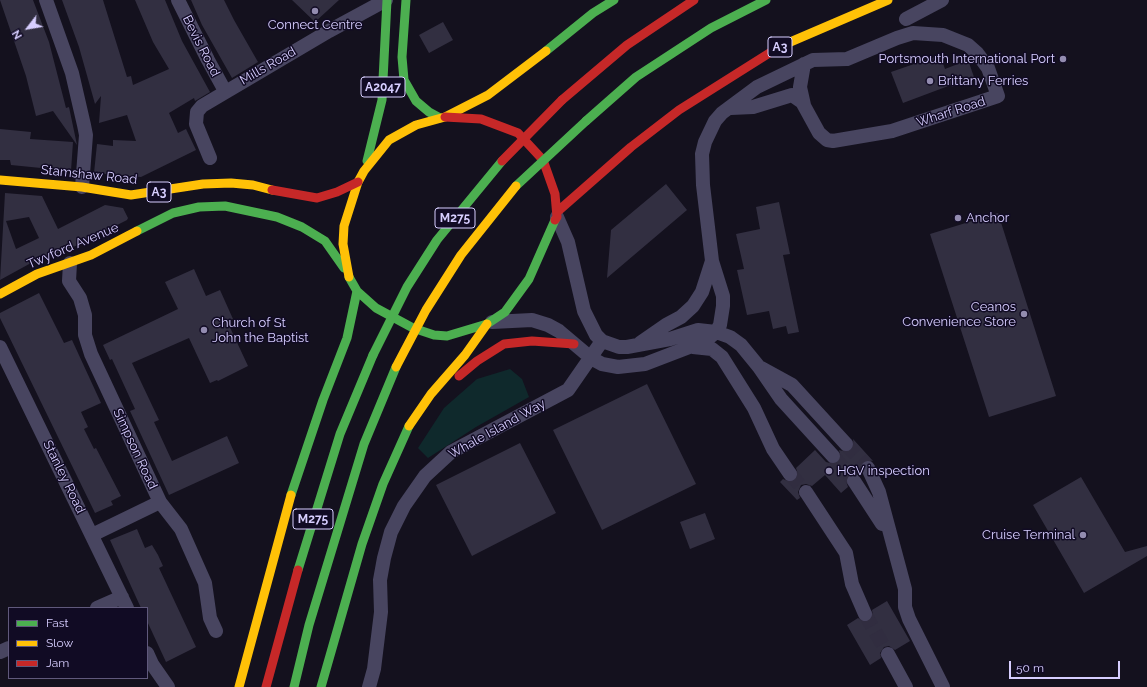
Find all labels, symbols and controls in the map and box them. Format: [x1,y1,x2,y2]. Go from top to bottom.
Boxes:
marker: Connect Centre [310,6,320,16]
north arrow [8,8,48,48]
street label: Bevis Road [179,13,223,79]
place label: Connect Centre [268,17,362,33]
text: N [10,27,25,41]
road number: A3 [768,37,792,57]
street label: Mills Road [237,44,299,88]
place label: Portsmouth International Port [879,51,1055,67]
marker: Portsmouth International Port [1058,54,1068,64]
place label: Brittany Ferries [938,73,1028,89]
marker: Brittany Ferries [925,76,935,86]
road number: A2047 [361,77,405,97]
street label: Wharf Road [915,94,987,130]
street label: Stamshaw Road [40,162,138,188]
road number: A3 [147,182,171,202]
road number: M275 [435,208,475,228]
place label: Anchor [966,210,1009,226]
marker: Anchor [953,213,963,223]
street label: Twyford Avenue [25,220,121,272]
place label: Ceanos Convenience Store [902,299,1016,330]
marker: Ceanos Convenience Store [1019,309,1029,319]
place label: Church of St John the Baptist [212,315,309,346]
marker: Church of St John the Baptist [199,325,209,335]
street label: Whale Island Way [446,396,548,462]
street label: Simpson Road [110,406,160,492]
street label: Stanley Road [40,438,88,516]
place label: HGV inspection [837,463,930,479]
marker: HGV inspection [824,466,834,476]
road number: M275 [293,509,333,529]
place label: Cruise Terminal [982,527,1075,543]
marker: Cruise Terminal [1078,530,1088,540]
legend [8,607,148,679]
text: Fast [46,616,69,630]
text: Slow [46,636,73,650]
scale bar [1011,653,1122,679]
text: Jam [46,656,69,670]
text: 50 m [1016,661,1044,675]

